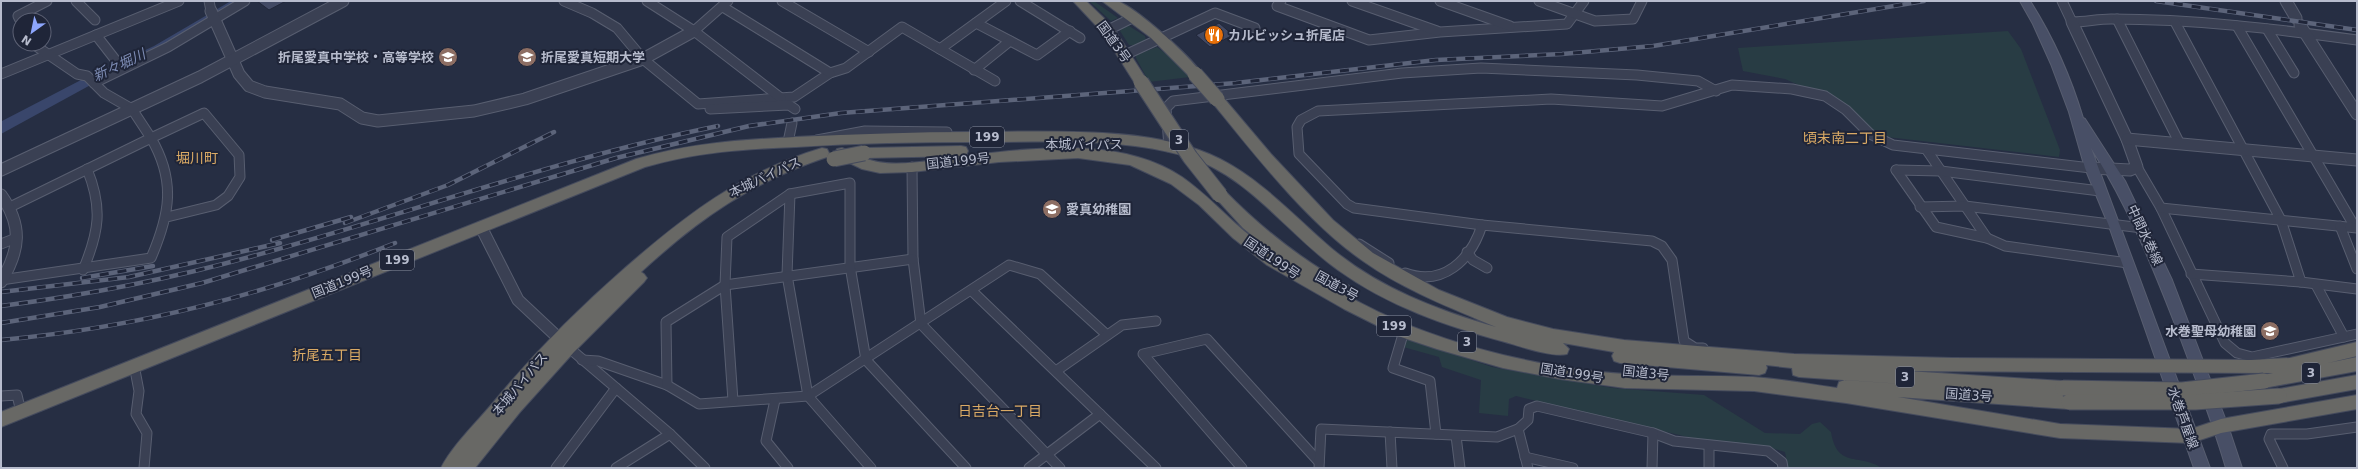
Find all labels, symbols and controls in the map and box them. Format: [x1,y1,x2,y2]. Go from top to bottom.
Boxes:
north arrow [12,12,52,52]
street label: 国道3号 [1094,18,1134,66]
restaurant icon: カルビッシュ折尾店 [1203,24,1225,46]
place label: カルビッシュ折尾店 [1228,28,1345,43]
text: N [19,32,34,48]
water label: 新々堀川 [90,45,150,84]
school or university icon: 折尾愛真中学校・高等学校 [437,46,459,68]
school or university icon: 折尾愛真短期大学 [516,46,538,68]
place label: 折尾愛真中学校・高等学校 [278,50,434,65]
place label: 折尾愛真短期大学 [541,50,645,65]
road number: 199 [970,127,1004,147]
road number: 3 [1170,130,1188,150]
district label: 頃末南二丁目 [1803,130,1887,146]
street label: 本城バイパス [1045,137,1123,152]
district label: 堀川町 [176,150,218,166]
street label: 国道199号 [925,150,991,172]
street label: 本城バイパス [727,154,803,200]
school or university icon: 愛真幼稚園 [1041,198,1063,220]
place label: 愛真幼稚園 [1066,202,1131,217]
street label: 中間水巻線 [2124,202,2166,268]
street label: 国道199号 [1241,234,1303,282]
road number: 199 [380,250,414,270]
street label: 国道199号 [310,263,374,301]
street label: 国道3号 [1313,268,1361,304]
road number: 199 [1377,316,1411,336]
school or university icon: 水巻聖母幼稚園 [2259,320,2281,342]
place label: 水巻聖母幼稚園 [2165,324,2256,339]
road number: 3 [1458,332,1476,352]
district label: 折尾五丁目 [292,347,362,363]
street label: 本城バイパス [489,349,551,419]
street label: 国道199号 [1539,361,1605,385]
street label: 国道3号 [1622,363,1670,383]
road number: 3 [2302,363,2320,383]
road number: 3 [1896,367,1914,387]
street label: 水巻芦屋線 [2165,385,2201,451]
street label: 国道3号 [1945,386,1993,404]
district label: 日吉台一丁目 [958,403,1042,419]

